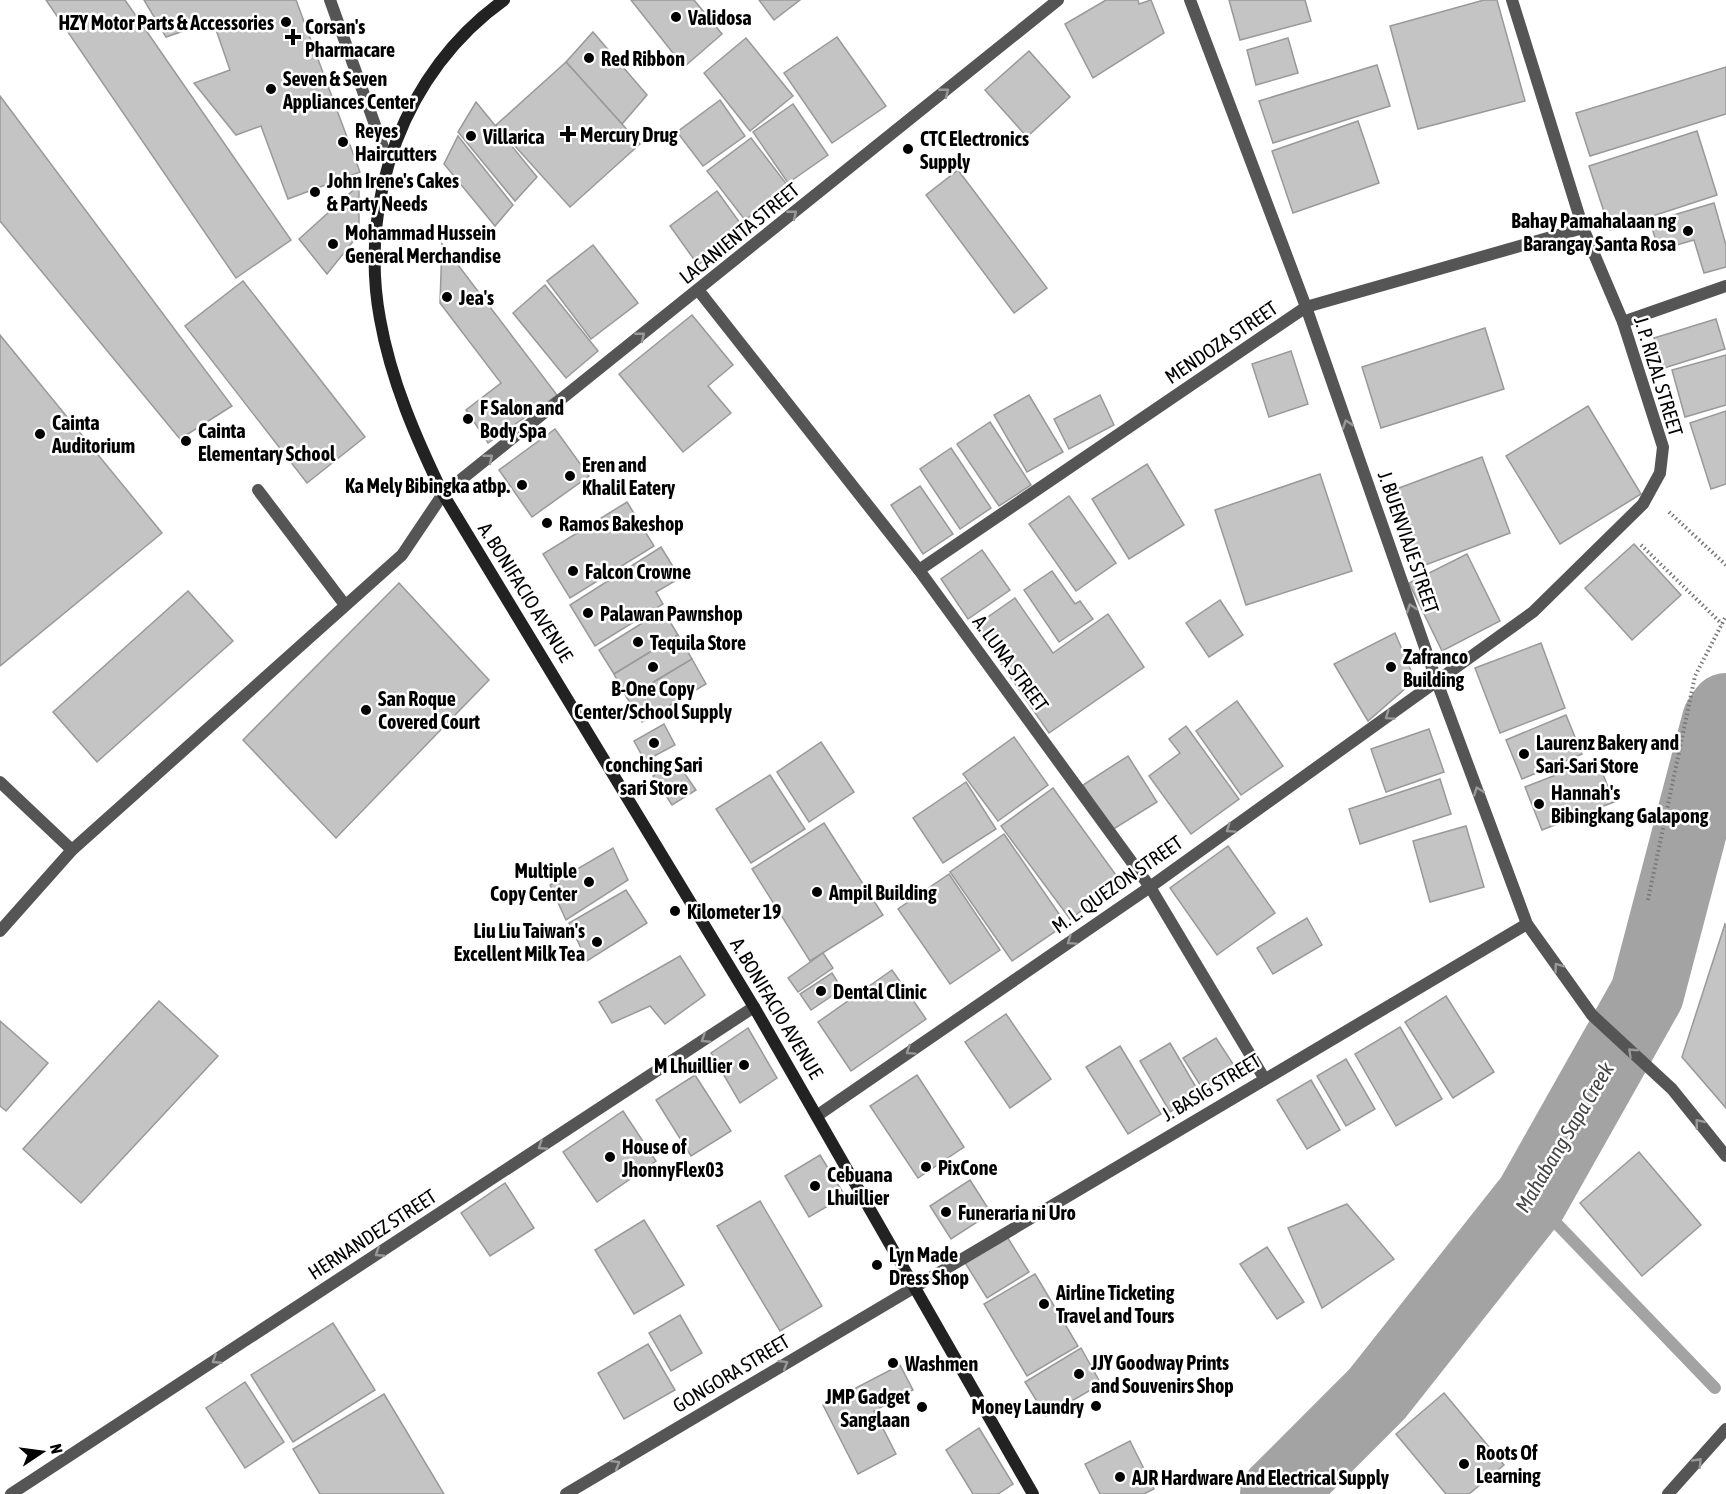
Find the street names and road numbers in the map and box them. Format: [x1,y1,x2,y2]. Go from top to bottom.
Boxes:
street label: LACANIENTA STREET [675,178,804,288]
street label: MENDOZA STREET [1160,296,1282,388]
street label: J. P. RIZAL STREET [1630,314,1688,439]
street label: J. BUENVIAJE STREET [1374,468,1444,617]
street label: A. BONIFACIO AVENUE [474,518,578,666]
street label: A. LUNA STREET [968,611,1054,716]
street label: M. L. QUEZON STREET [1047,830,1187,938]
street label: A. BONIFACIO AVENUE [726,934,828,1083]
street label: J. BASIG STREET [1157,1048,1265,1126]
street label: HERNANDEZ STREET [304,1184,441,1284]
street label: GONGORA STREET [669,1329,794,1417]

